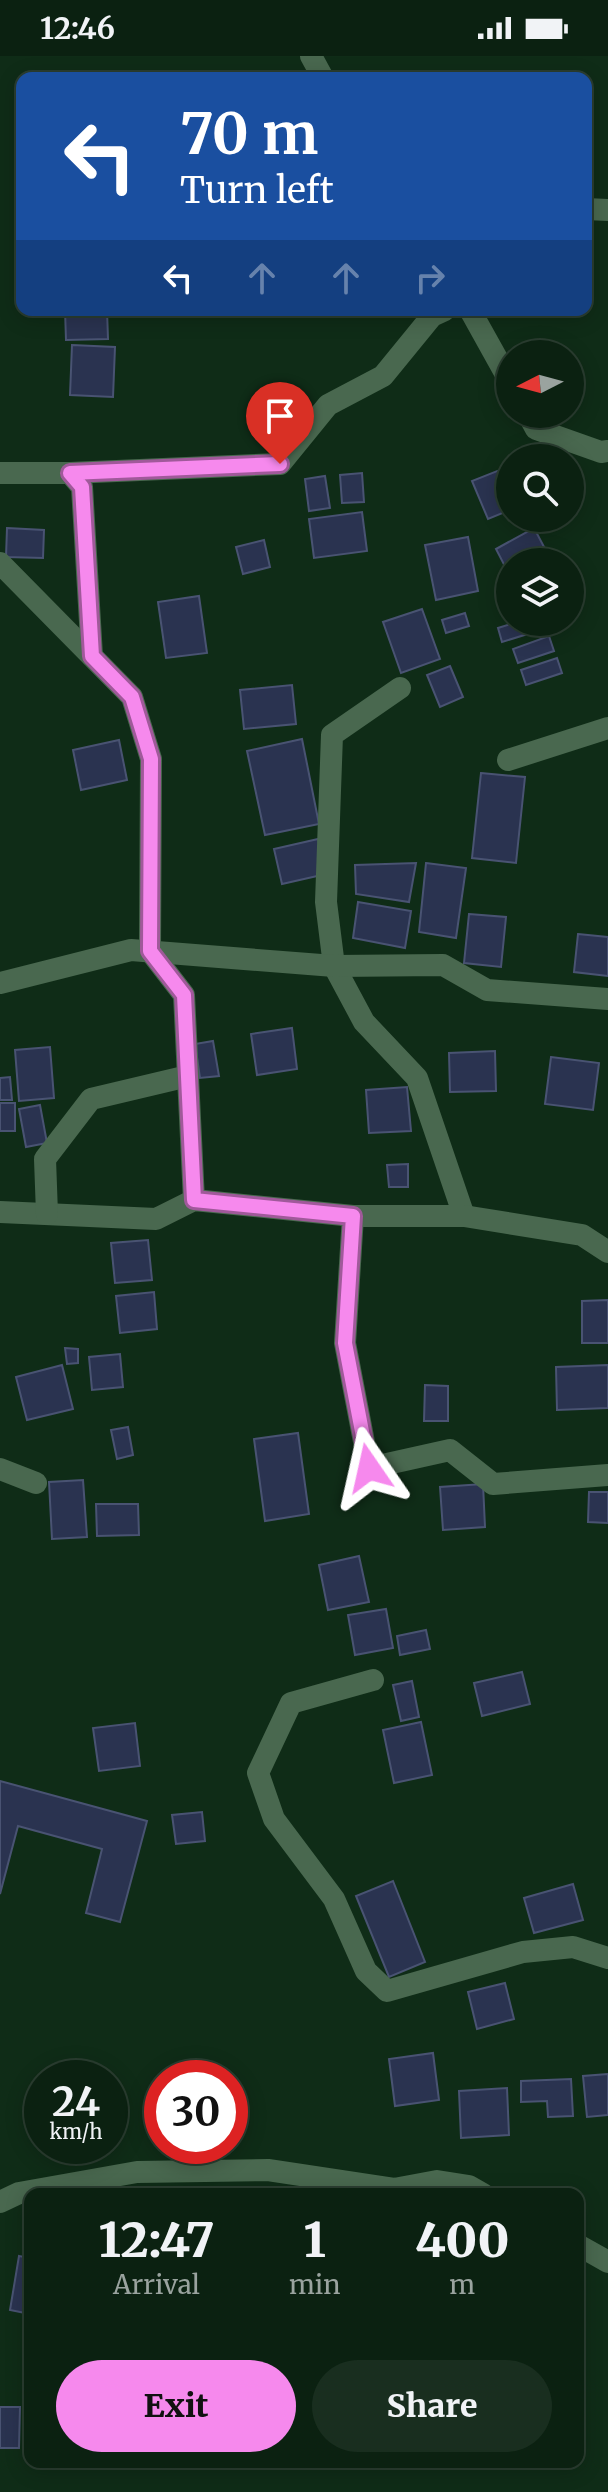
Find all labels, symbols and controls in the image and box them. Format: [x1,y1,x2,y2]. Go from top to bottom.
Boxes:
text: 12:46 [40,9,115,47]
text: 70 m [180,99,318,169]
icon: left [48,104,152,208]
text: Turn left [180,168,334,213]
icon: left [156,256,200,300]
icon: ahead [240,256,284,300]
icon: ahead [324,256,368,300]
icon: right [408,256,452,300]
north arrow [496,340,584,428]
map controls [496,340,584,636]
pin [246,382,314,464]
icon: arrive [258,394,302,438]
button: search [496,444,584,532]
button: layers [496,548,584,636]
position arrow [327,1426,411,1510]
speed limit sign: 30 [144,2060,248,2164]
text: 24 [52,2077,100,2127]
text: km/h [50,2119,102,2144]
text: 12:47 [99,2210,215,2270]
text: 1 [304,2210,326,2270]
text: 400 [415,2210,509,2270]
text: Arrival [113,2268,200,2301]
text: min [289,2268,340,2301]
text: m [449,2268,475,2301]
button: Exit [56,2360,296,2452]
button: Share [312,2360,552,2452]

